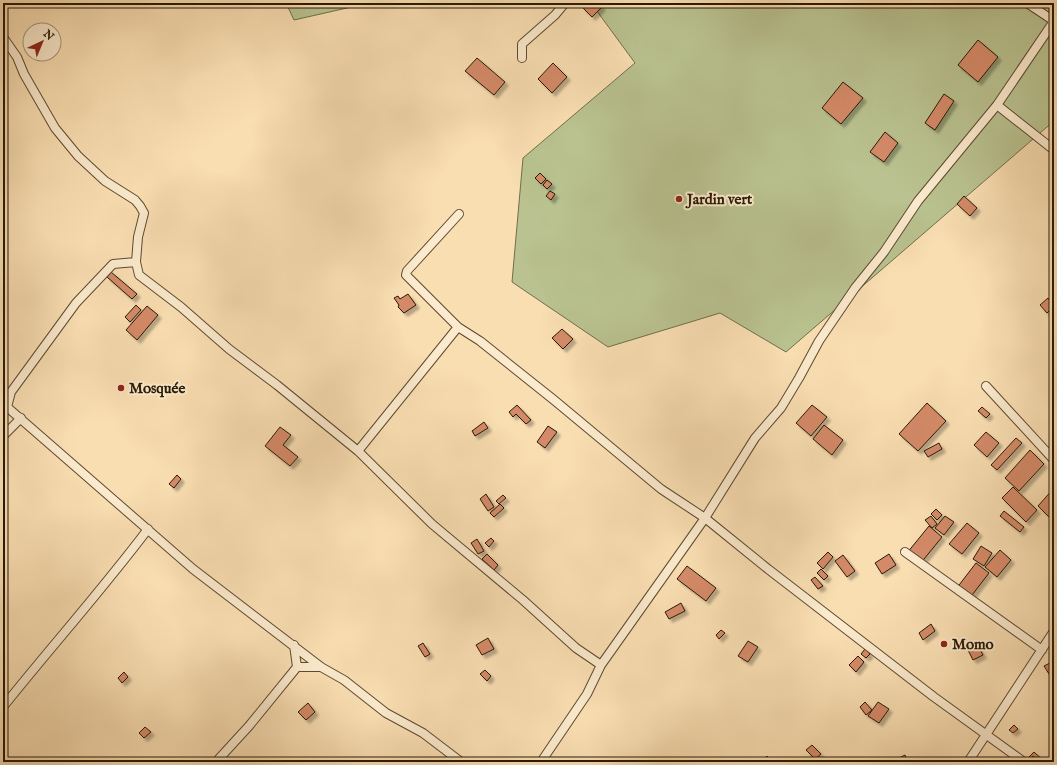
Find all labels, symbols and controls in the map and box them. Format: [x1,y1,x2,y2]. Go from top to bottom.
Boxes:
north arrow [22,22,62,62]
text: N [39,26,57,44]
place label: Jardin vert [685,190,753,209]
marker: Jardin vert [674,194,684,204]
place label: Mosquée [129,379,185,398]
marker: Mosquée [116,383,126,393]
place label: Momo [952,635,994,654]
marker: Momo [939,639,949,649]

